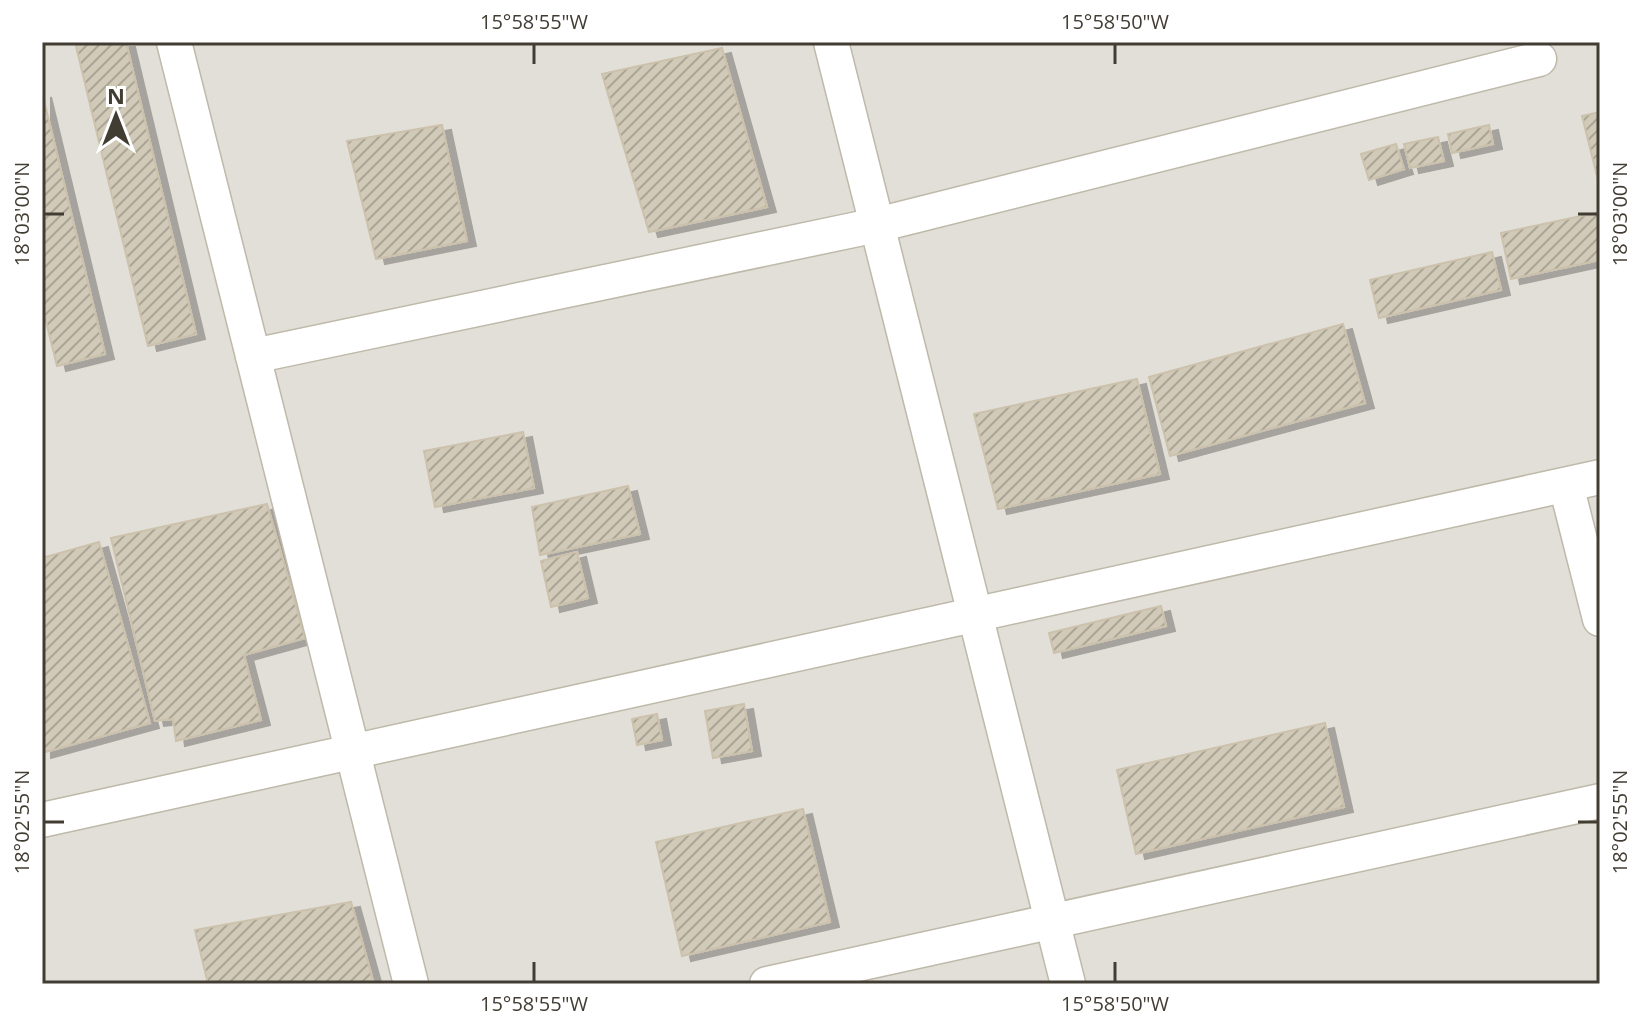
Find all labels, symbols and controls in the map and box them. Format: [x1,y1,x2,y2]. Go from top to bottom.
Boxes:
text: 15°58'55"W [480,8,589,35]
text: 15°58'50"W [1061,8,1170,35]
north arrow [76,76,156,156]
text: N [107,80,125,110]
text: 18°03'00"N [8,162,35,266]
text: 18°03'00"N [1606,162,1633,266]
text: 18°02'55"N [8,770,35,874]
text: 18°02'55"N [1606,770,1633,874]
text: 15°58'55"W [480,990,589,1017]
text: 15°58'50"W [1061,990,1170,1017]

